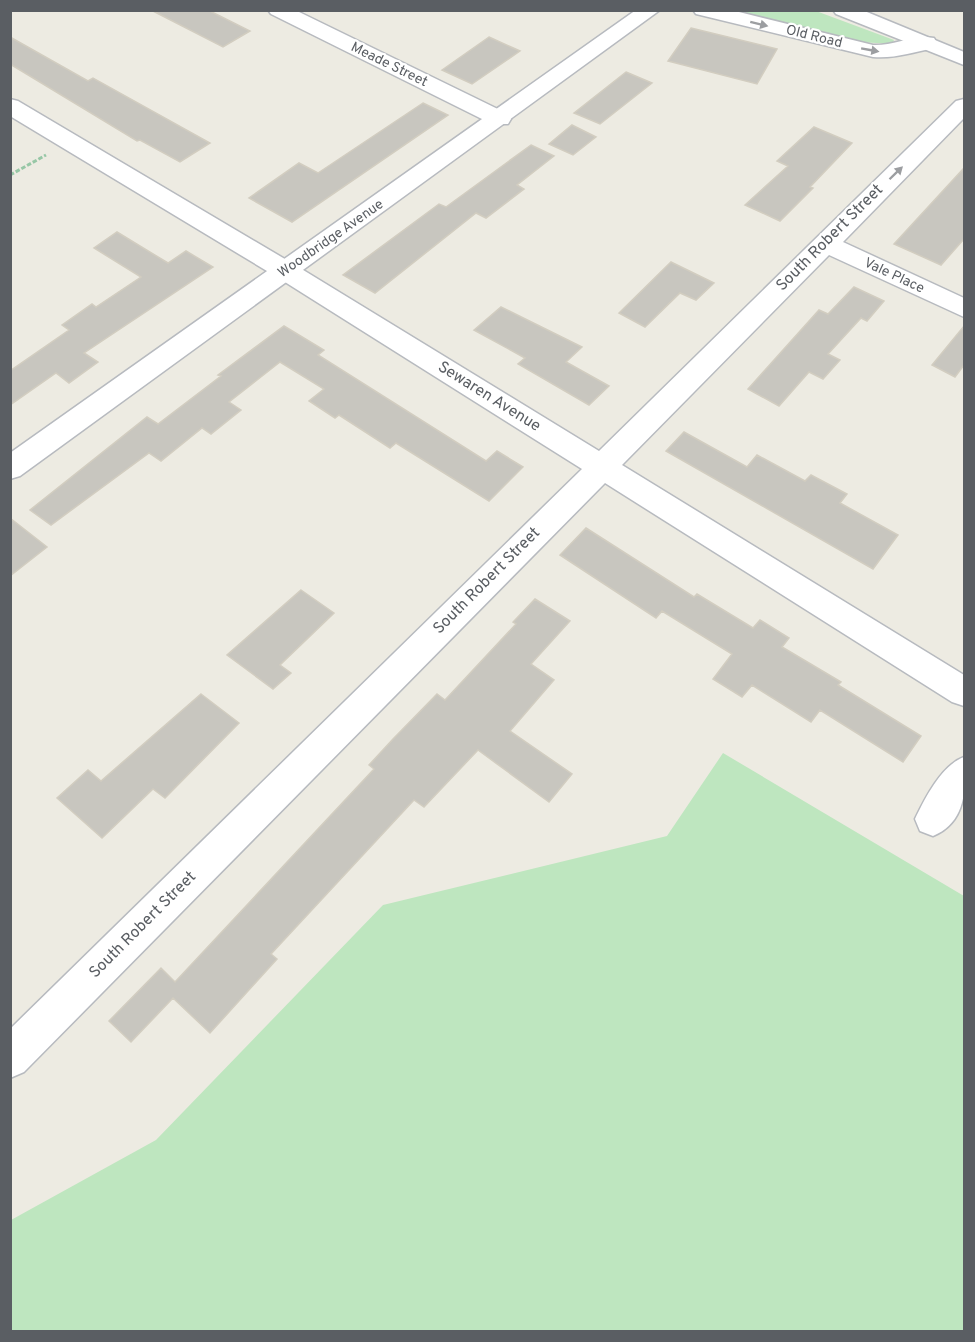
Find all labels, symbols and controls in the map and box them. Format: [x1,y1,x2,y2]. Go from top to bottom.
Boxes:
one-way arrow [750,19,768,29]
street label: Old Road [784,22,844,52]
street label: Meade Street [348,39,430,91]
one-way arrow [860,46,879,55]
one-way arrow [889,166,903,180]
street label: South Robert Street [772,180,888,296]
street label: Woodbridge Avenue [275,196,387,282]
street label: Vale Place [861,255,927,297]
street label: Sewaren Avenue [434,357,544,437]
street label: South Robert Street [429,523,545,639]
street label: South Robert Street [85,867,201,983]

